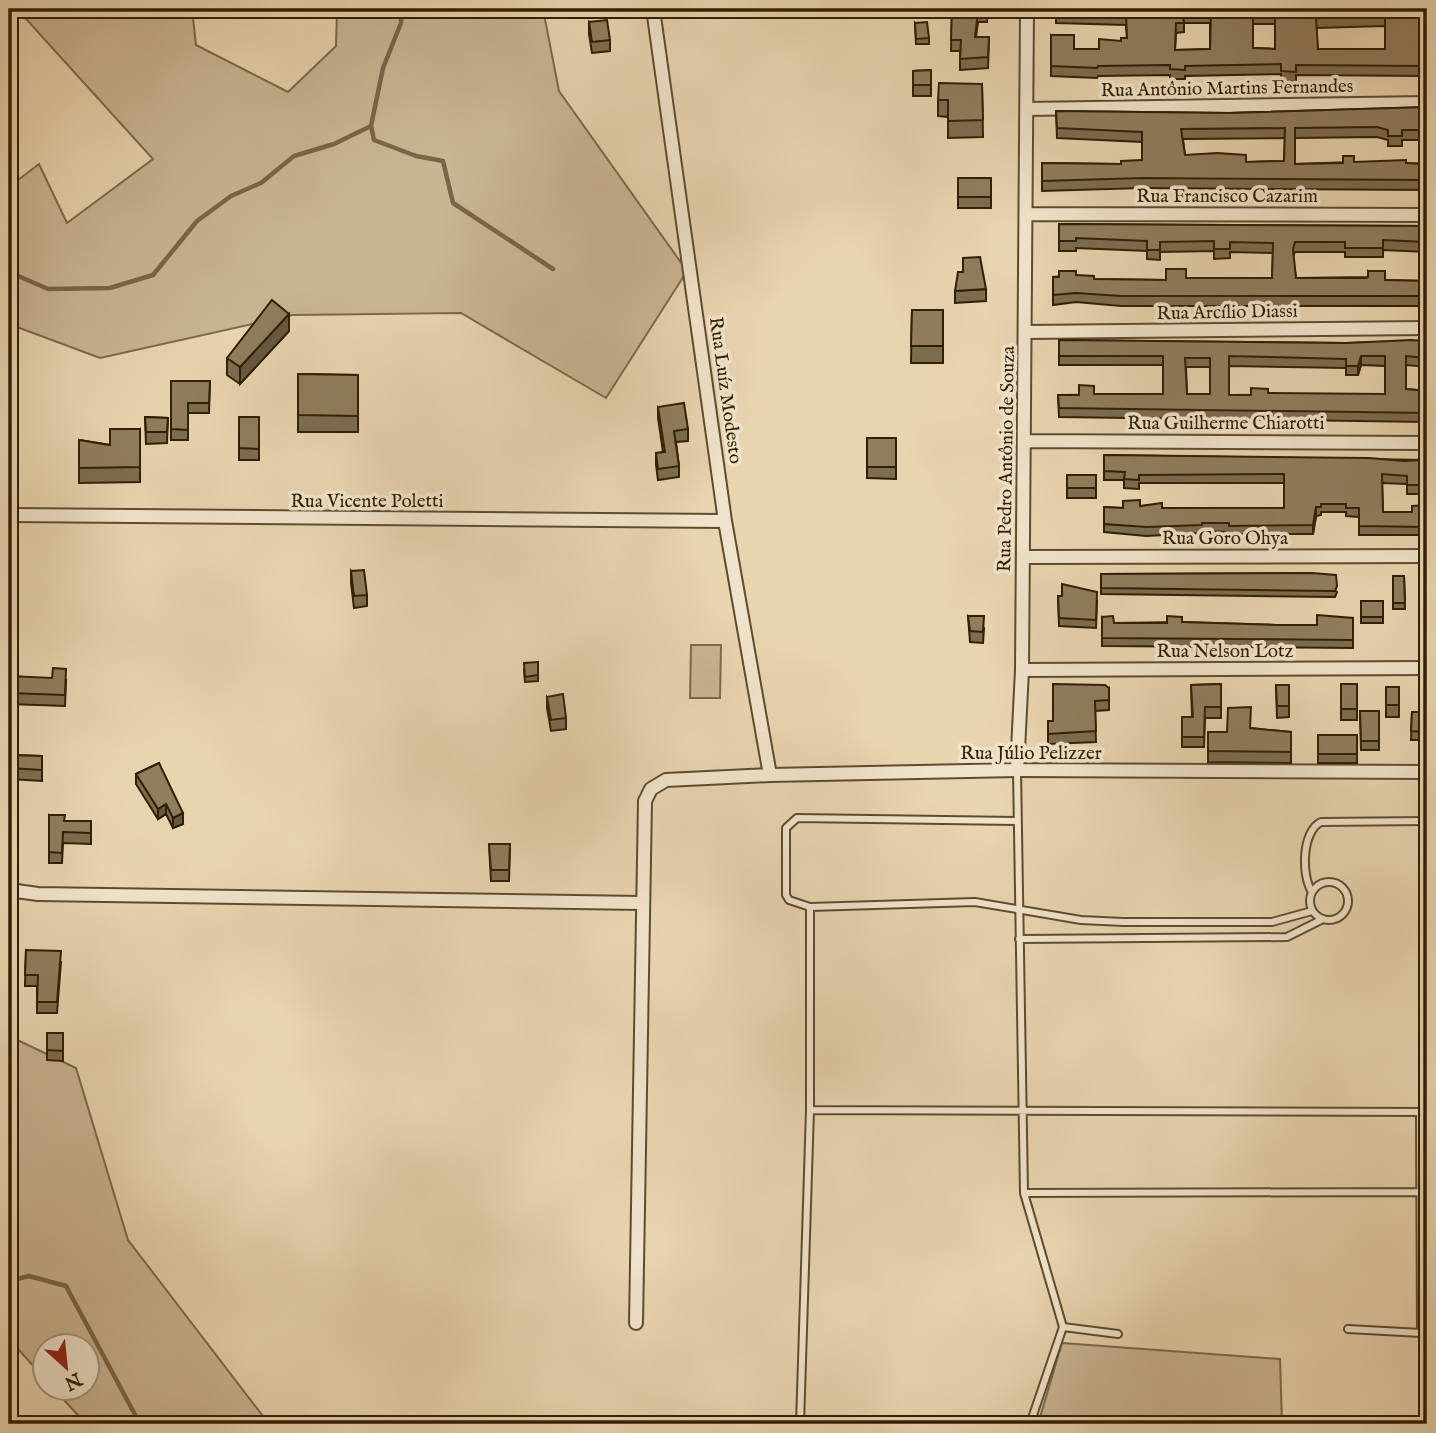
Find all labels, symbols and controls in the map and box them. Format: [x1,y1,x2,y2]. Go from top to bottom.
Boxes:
street label: Rua Antônio Martins Fernandes [1100,75,1354,103]
street label: Rua Francisco Cazarim [1136,185,1318,209]
street label: Rua Arcílio Diassi [1156,300,1298,326]
street label: Rua Luíz Modesto [703,315,747,465]
street label: Rua Pedro Antônio de Souza [993,345,1021,572]
street label: Rua Guilherme Chiarotti [1127,412,1325,436]
street label: Rua Vicente Poletti [290,490,444,514]
street label: Rua Goro Ohya [1162,527,1289,551]
street label: Rua Nelson Lotz [1157,640,1294,664]
street label: Rua Júlio Pelizzer [960,742,1102,766]
north arrow [32,1332,102,1402]
text: N [60,1365,86,1395]

